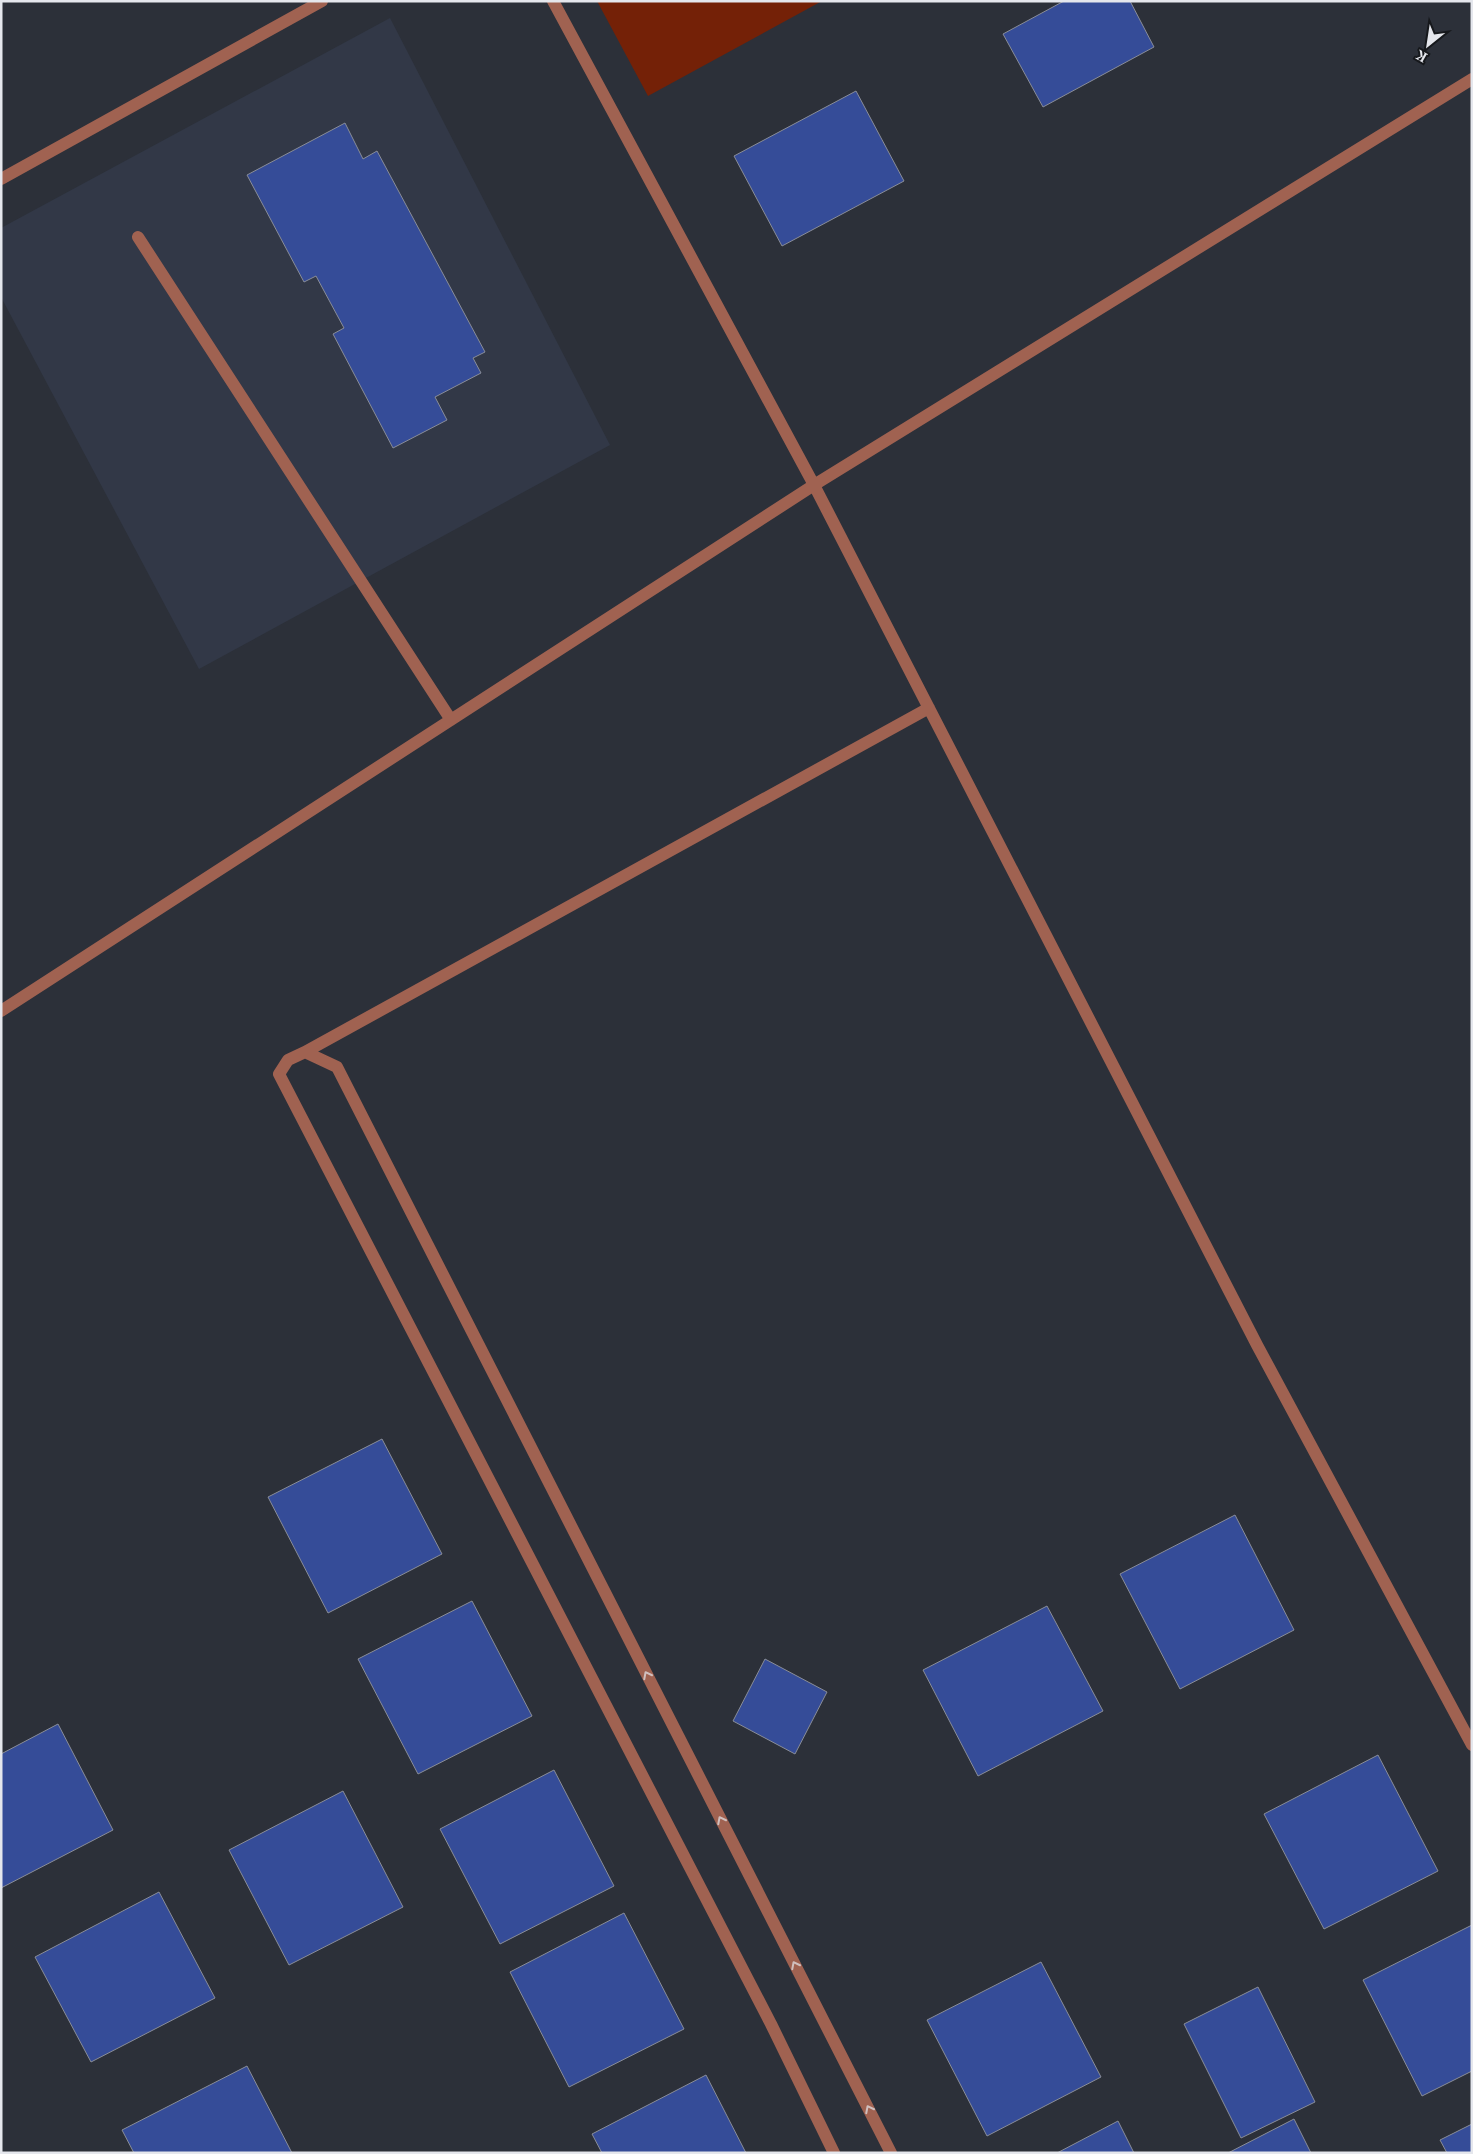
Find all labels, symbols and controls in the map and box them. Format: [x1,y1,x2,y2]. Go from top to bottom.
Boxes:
north arrow [1403,20,1453,70]
text: K [1412,46,1430,67]
one-way arrow [643,1671,653,1680]
one-way arrow [717,1816,727,1825]
one-way arrow [791,1961,801,1970]
one-way arrow [865,2106,875,2115]

